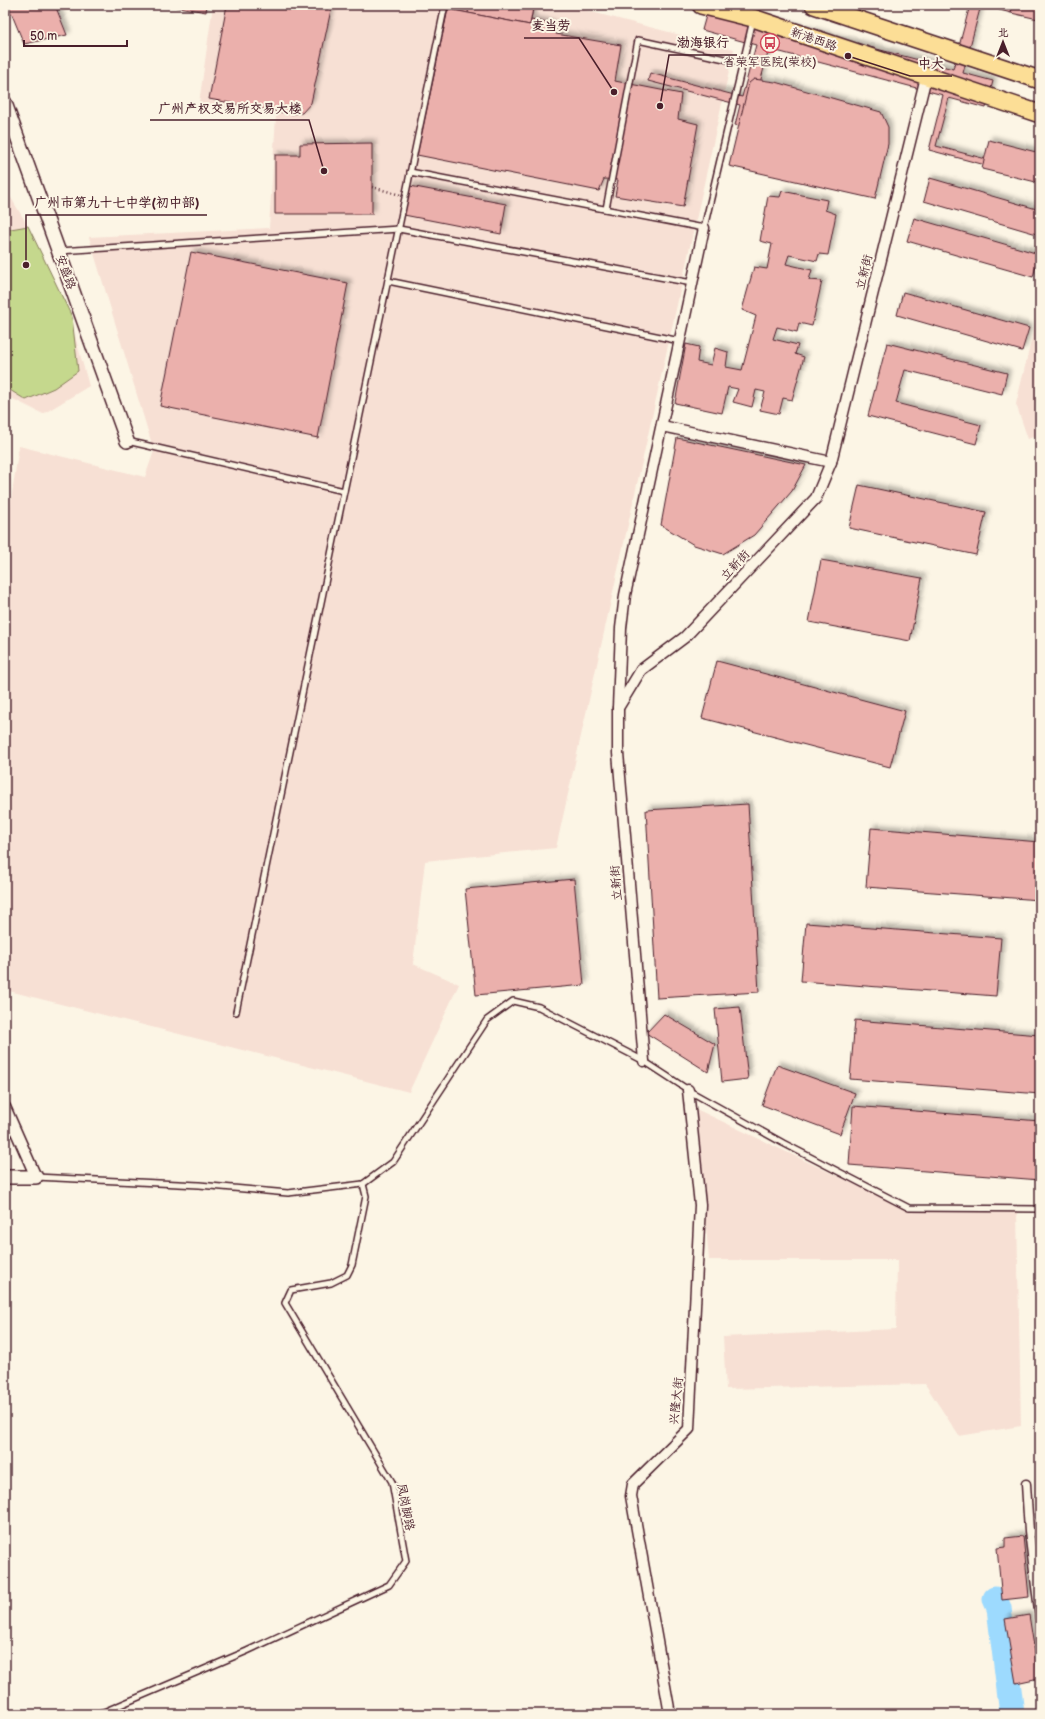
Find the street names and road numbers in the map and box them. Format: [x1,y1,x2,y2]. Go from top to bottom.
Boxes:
street label: 新港西路 [789,25,839,54]
street label: 安盛路 [52,253,79,292]
street label: 立新街 [853,253,876,291]
street label: 立新街 [718,547,753,584]
street label: 立新街 [607,864,626,902]
street label: 兴隆大街 [667,1376,686,1426]
street label: 凤岗脚路 [394,1482,417,1532]

